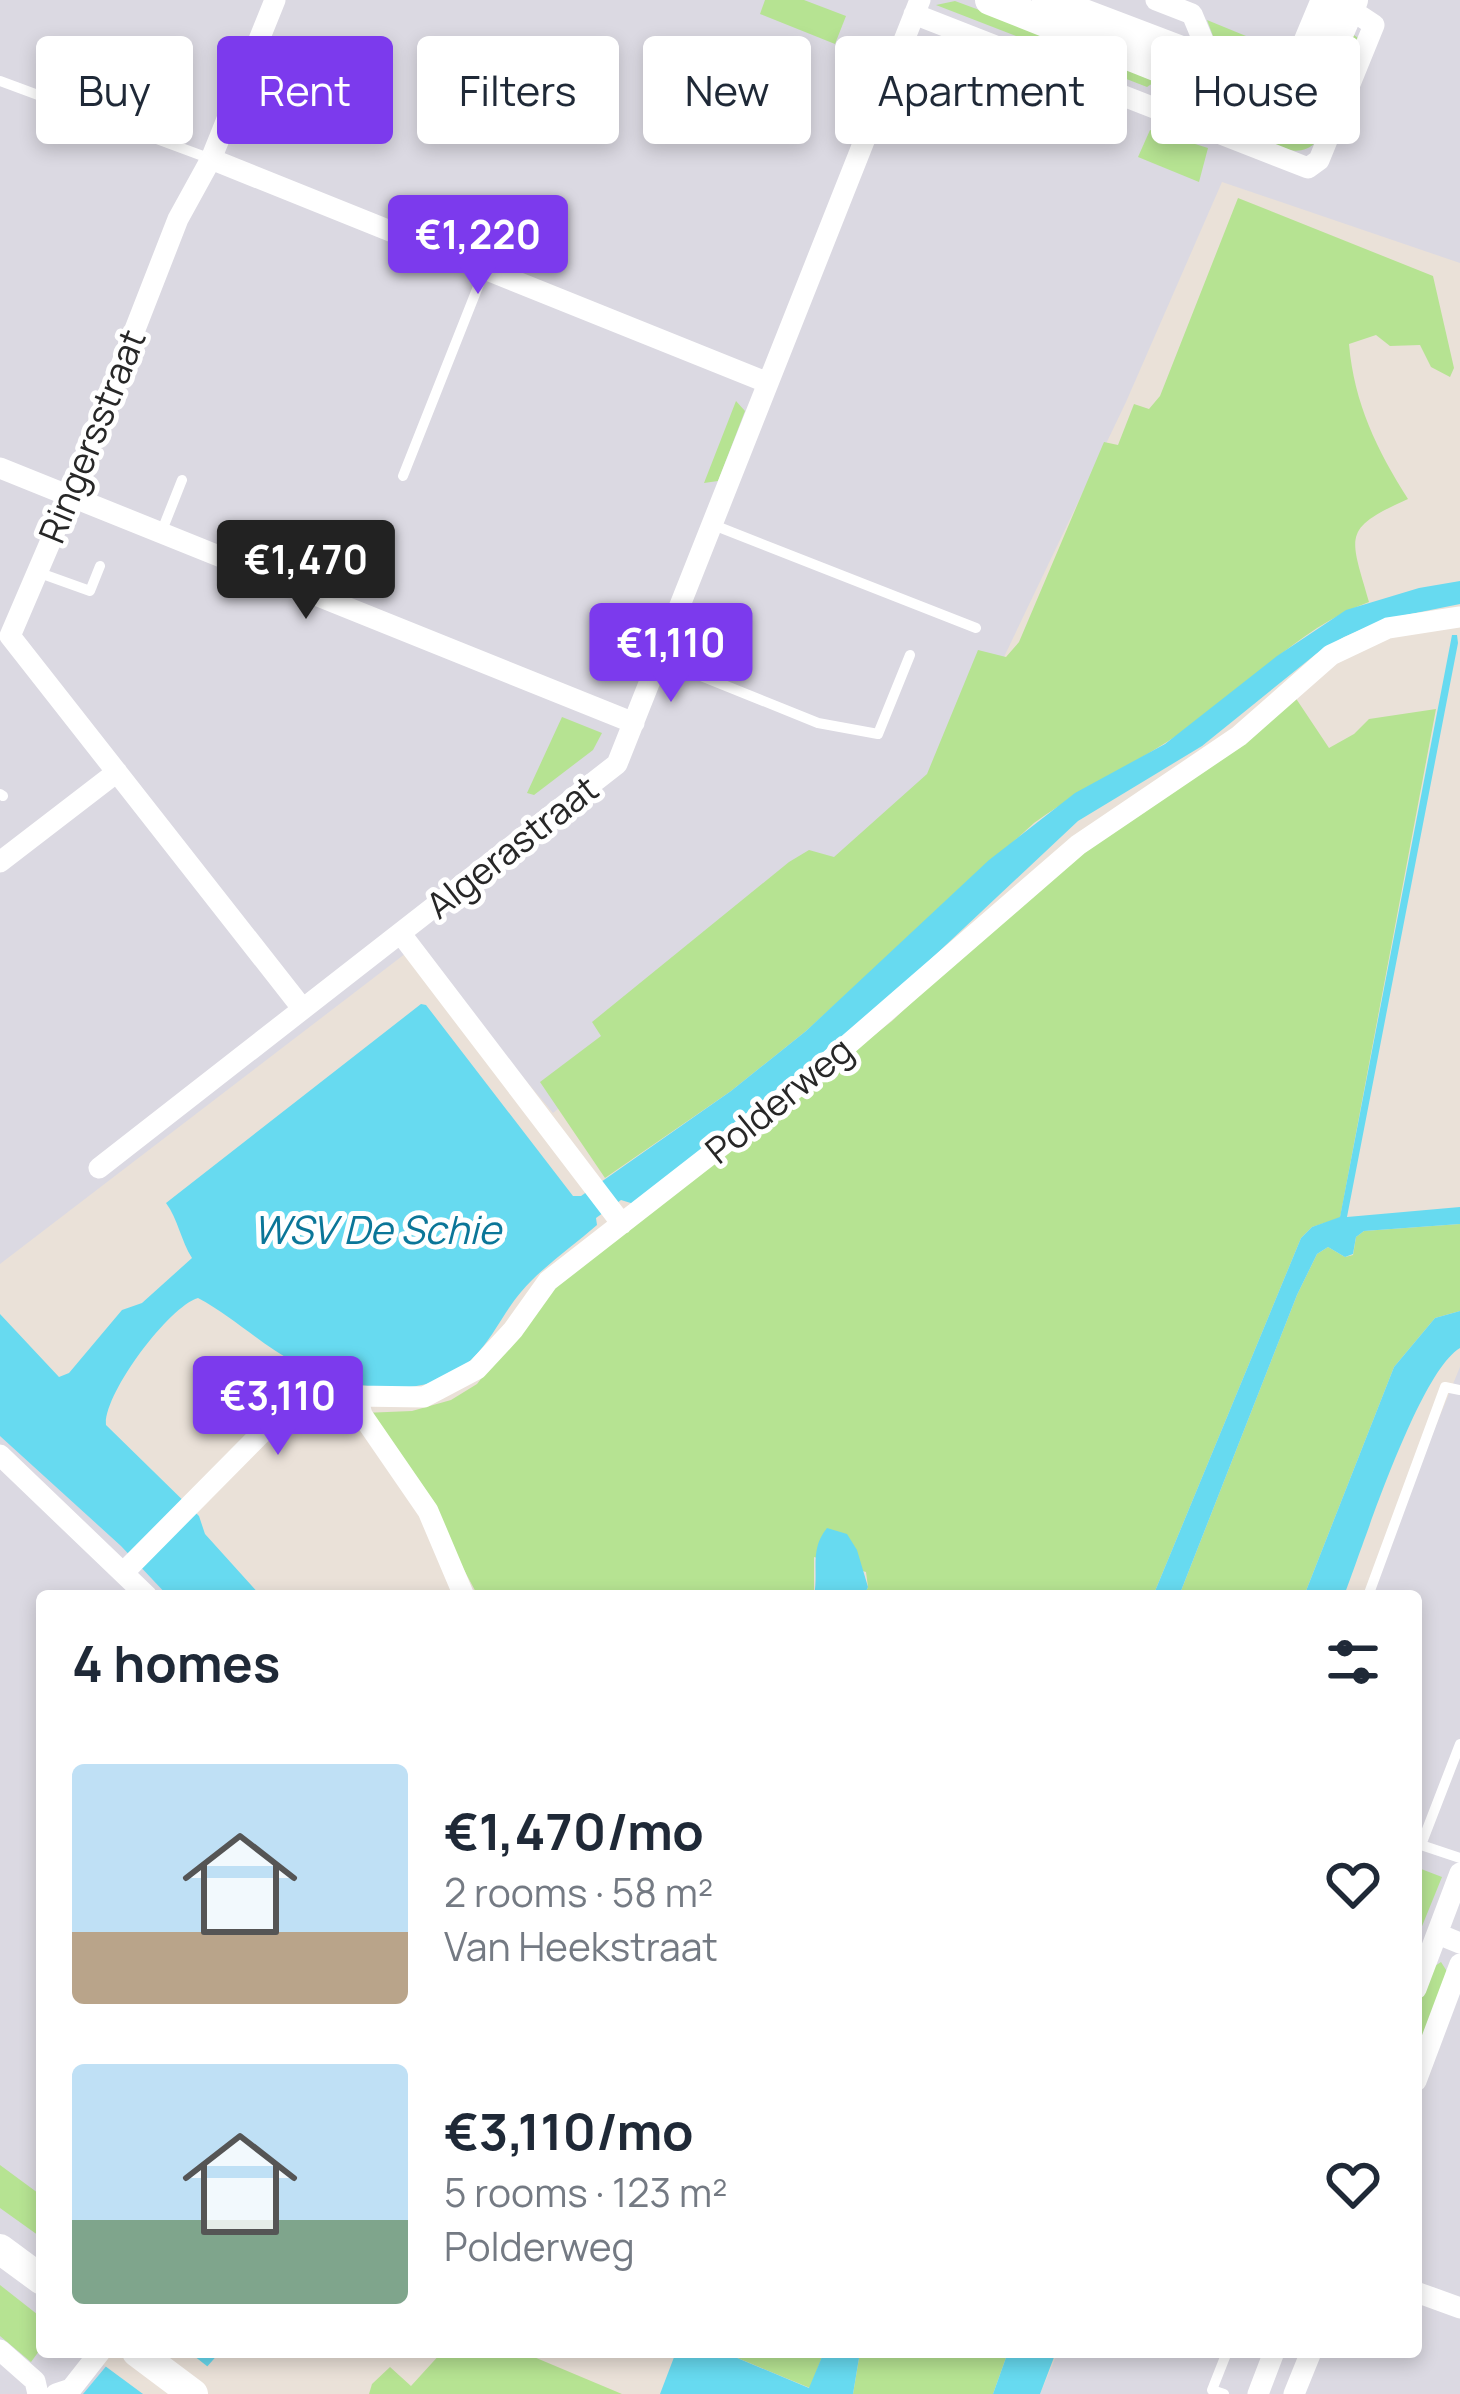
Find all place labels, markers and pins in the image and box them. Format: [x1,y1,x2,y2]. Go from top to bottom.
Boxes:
pin: €1,220 [380,195,576,297]
pin: €1,470 [208,520,404,622]
pin: €1,110 [573,603,769,705]
pin: €3,110 [180,1356,376,1458]

